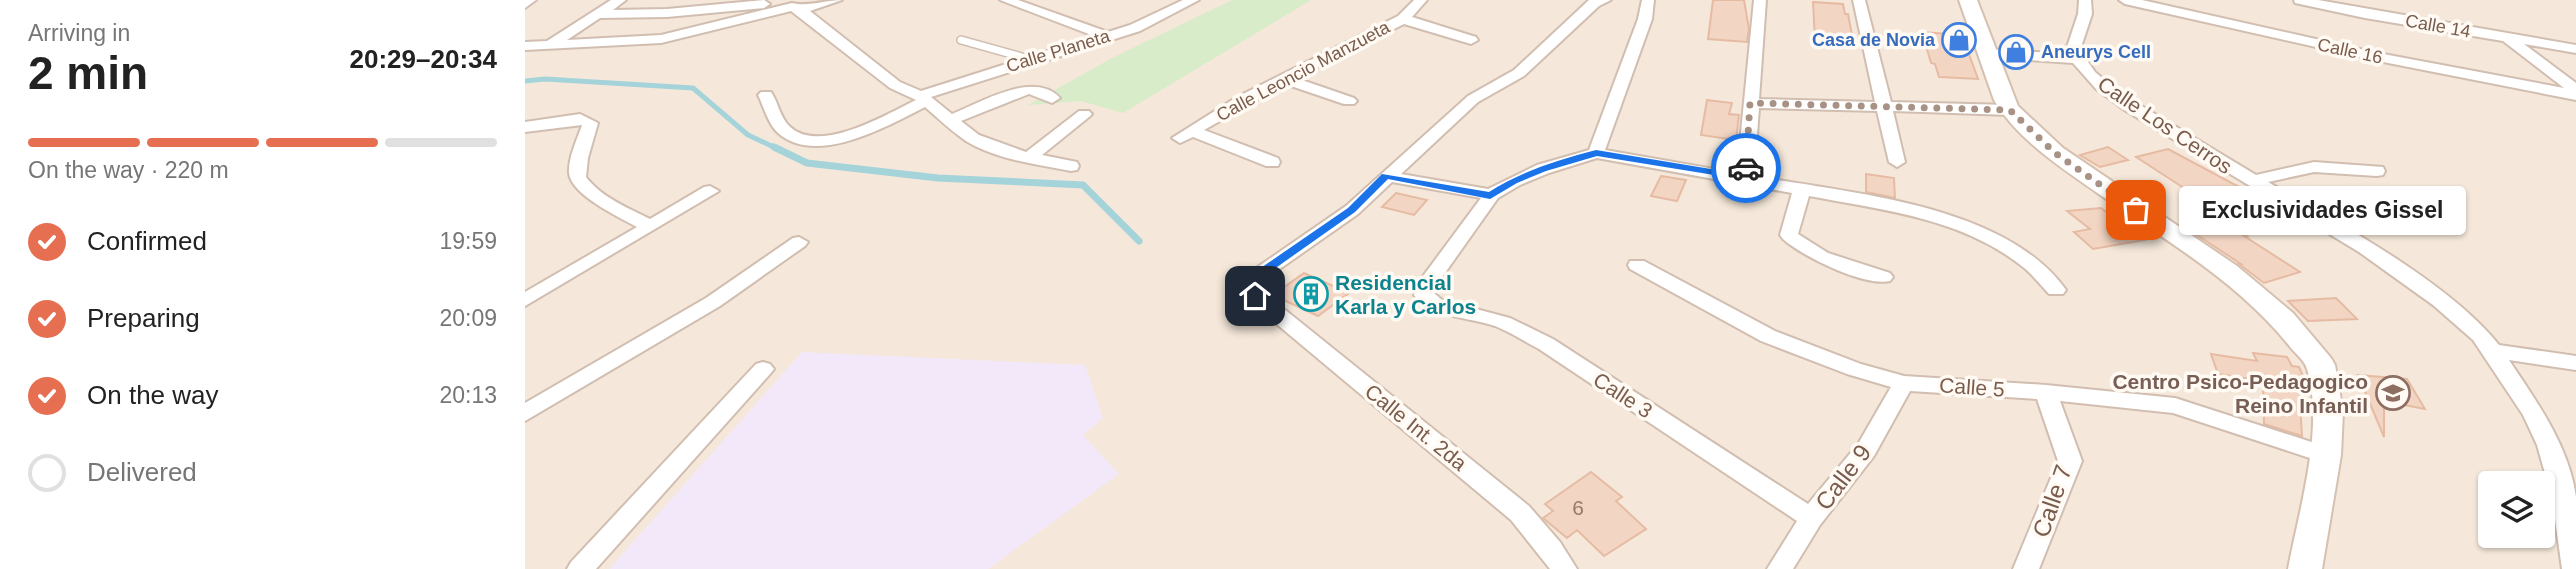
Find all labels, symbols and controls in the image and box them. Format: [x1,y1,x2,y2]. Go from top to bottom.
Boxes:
street label: Calle 14 [2404,10,2472,42]
street label: Calle Leoncio Manzueta [1213,16,1394,125]
text: Arriving in [28,20,130,46]
shop icon: Casa de Novia [1940,21,1978,59]
street label: Calle Planeta [1004,25,1113,76]
place label: Casa de Novia [1812,30,1936,50]
shop icon: Aneurys Cell [1997,33,2035,71]
street label: Calle 16 [2316,34,2384,68]
place label: Aneurys Cell [2041,42,2151,62]
text: 20:29–20:34 [350,44,497,74]
text: 2 min [28,47,148,99]
street label: Calle Los Cerros [2094,72,2236,178]
courier [1711,133,1781,203]
icon: car [1727,149,1765,187]
text: On the way · 220 m [28,157,229,183]
pin [2106,180,2166,240]
callout: Exclusividades Gissel [2178,186,2465,234]
icon: bag [2117,191,2155,229]
text: Exclusividades Gissel [2202,197,2443,223]
icon: check [28,223,66,261]
text: Confirmed [87,226,207,256]
text: 19:59 [439,228,497,254]
pin [1225,266,1285,326]
place label: Residencial Karla y Carlos [1335,271,1476,318]
building icon: Residencial Karla y Carlos [1292,275,1330,313]
icon: home [1236,277,1274,315]
icon: check [28,300,66,338]
text: Preparing [87,303,200,333]
text: 20:09 [439,305,497,331]
street label: Calle 3 [1589,368,1657,422]
place label: Centro Psico-Pedagogico Reino Infantil [2112,370,2368,417]
street label: Calle 5 [1939,373,2005,401]
school or university icon: Centro Psico-Pedagogico Reino Infantil [2374,374,2412,412]
icon: check [28,377,66,415]
street label: Calle Int. 2da [1361,379,1472,475]
text: On the way [87,380,219,410]
text: 20:13 [439,382,497,408]
street label: Calle 9 [1810,439,1876,515]
text: Delivered [87,457,197,487]
street label: Calle 7 [2027,461,2077,541]
map controls [2478,471,2555,548]
button: layers [2478,471,2555,548]
house number: 6 [1572,496,1584,519]

